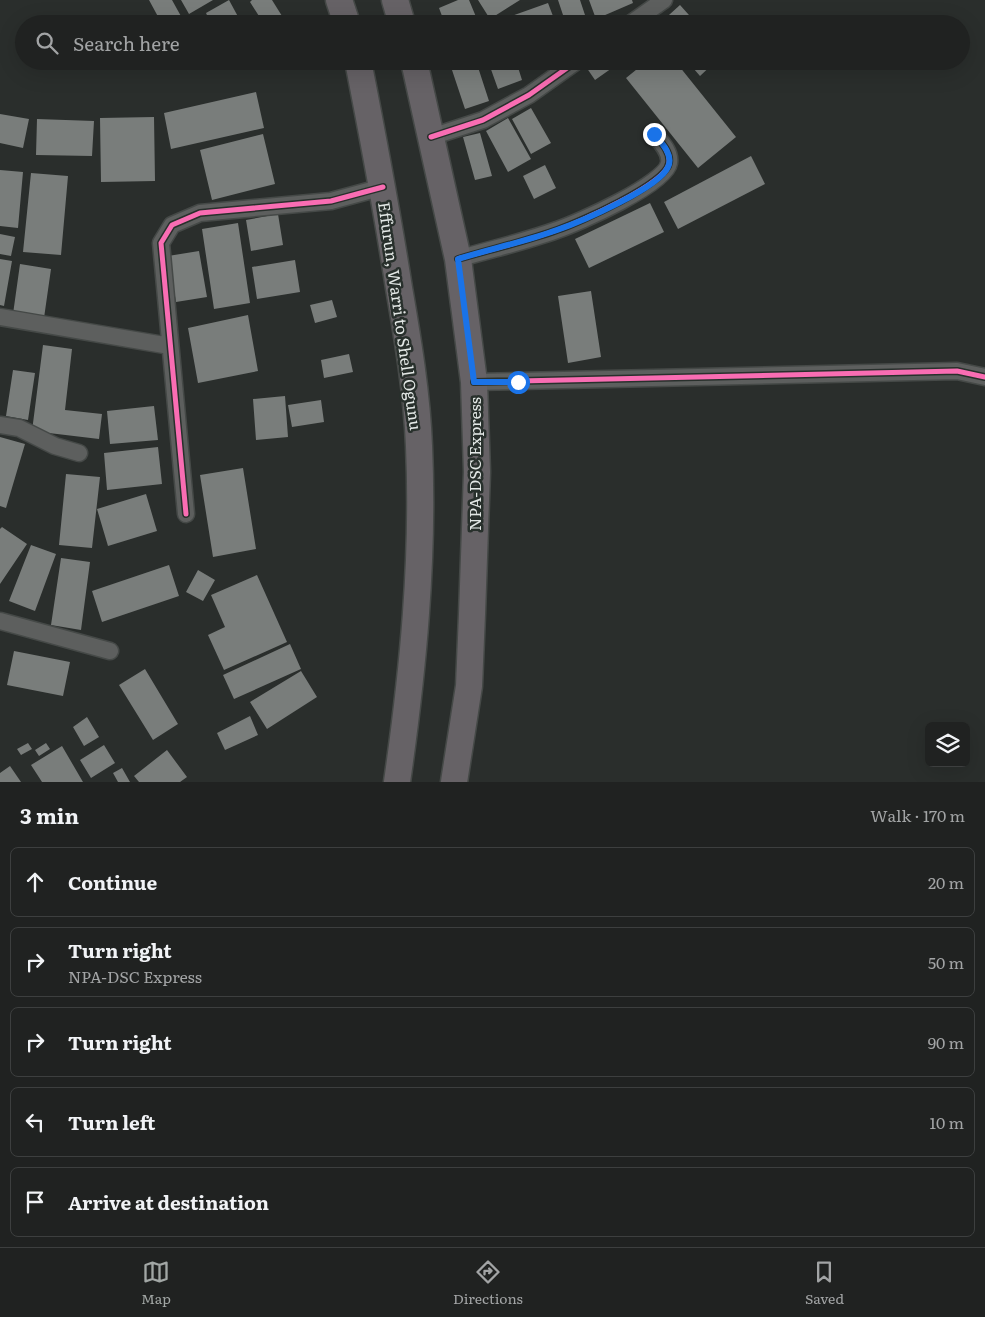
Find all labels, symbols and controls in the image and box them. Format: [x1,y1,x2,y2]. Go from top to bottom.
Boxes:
search box [15,15,970,70]
icon: search [33,29,61,57]
text: Search here [73,29,180,57]
route end [643,123,666,146]
street label: Effurun, Warri to Shell Ogunu [373,200,429,432]
route start [507,371,530,394]
street label: NPA-DSC Express [462,397,486,531]
map controls [925,722,970,767]
button: layers [925,722,970,767]
text: 3 min [20,799,79,830]
text: Walk · 170 m [870,803,965,827]
icon: ahead [21,868,49,896]
text: Continue [68,868,157,896]
text: 20 m [928,870,964,894]
text: Turn right [68,936,172,964]
icon: right [21,948,49,976]
text: 50 m [928,950,964,974]
text: NPA-DSC Express [68,964,202,988]
icon: right [21,1028,49,1056]
text: Turn right [68,1028,172,1056]
text: 90 m [928,1030,964,1054]
icon: left [21,1108,49,1136]
text: Turn left [68,1108,155,1136]
text: 10 m [930,1110,964,1134]
icon: arrive [21,1188,49,1216]
text: Arrive at destination [68,1188,269,1216]
tab: Map [141,1258,171,1308]
tab: Directions [453,1258,523,1308]
tab: Saved [805,1258,844,1308]

